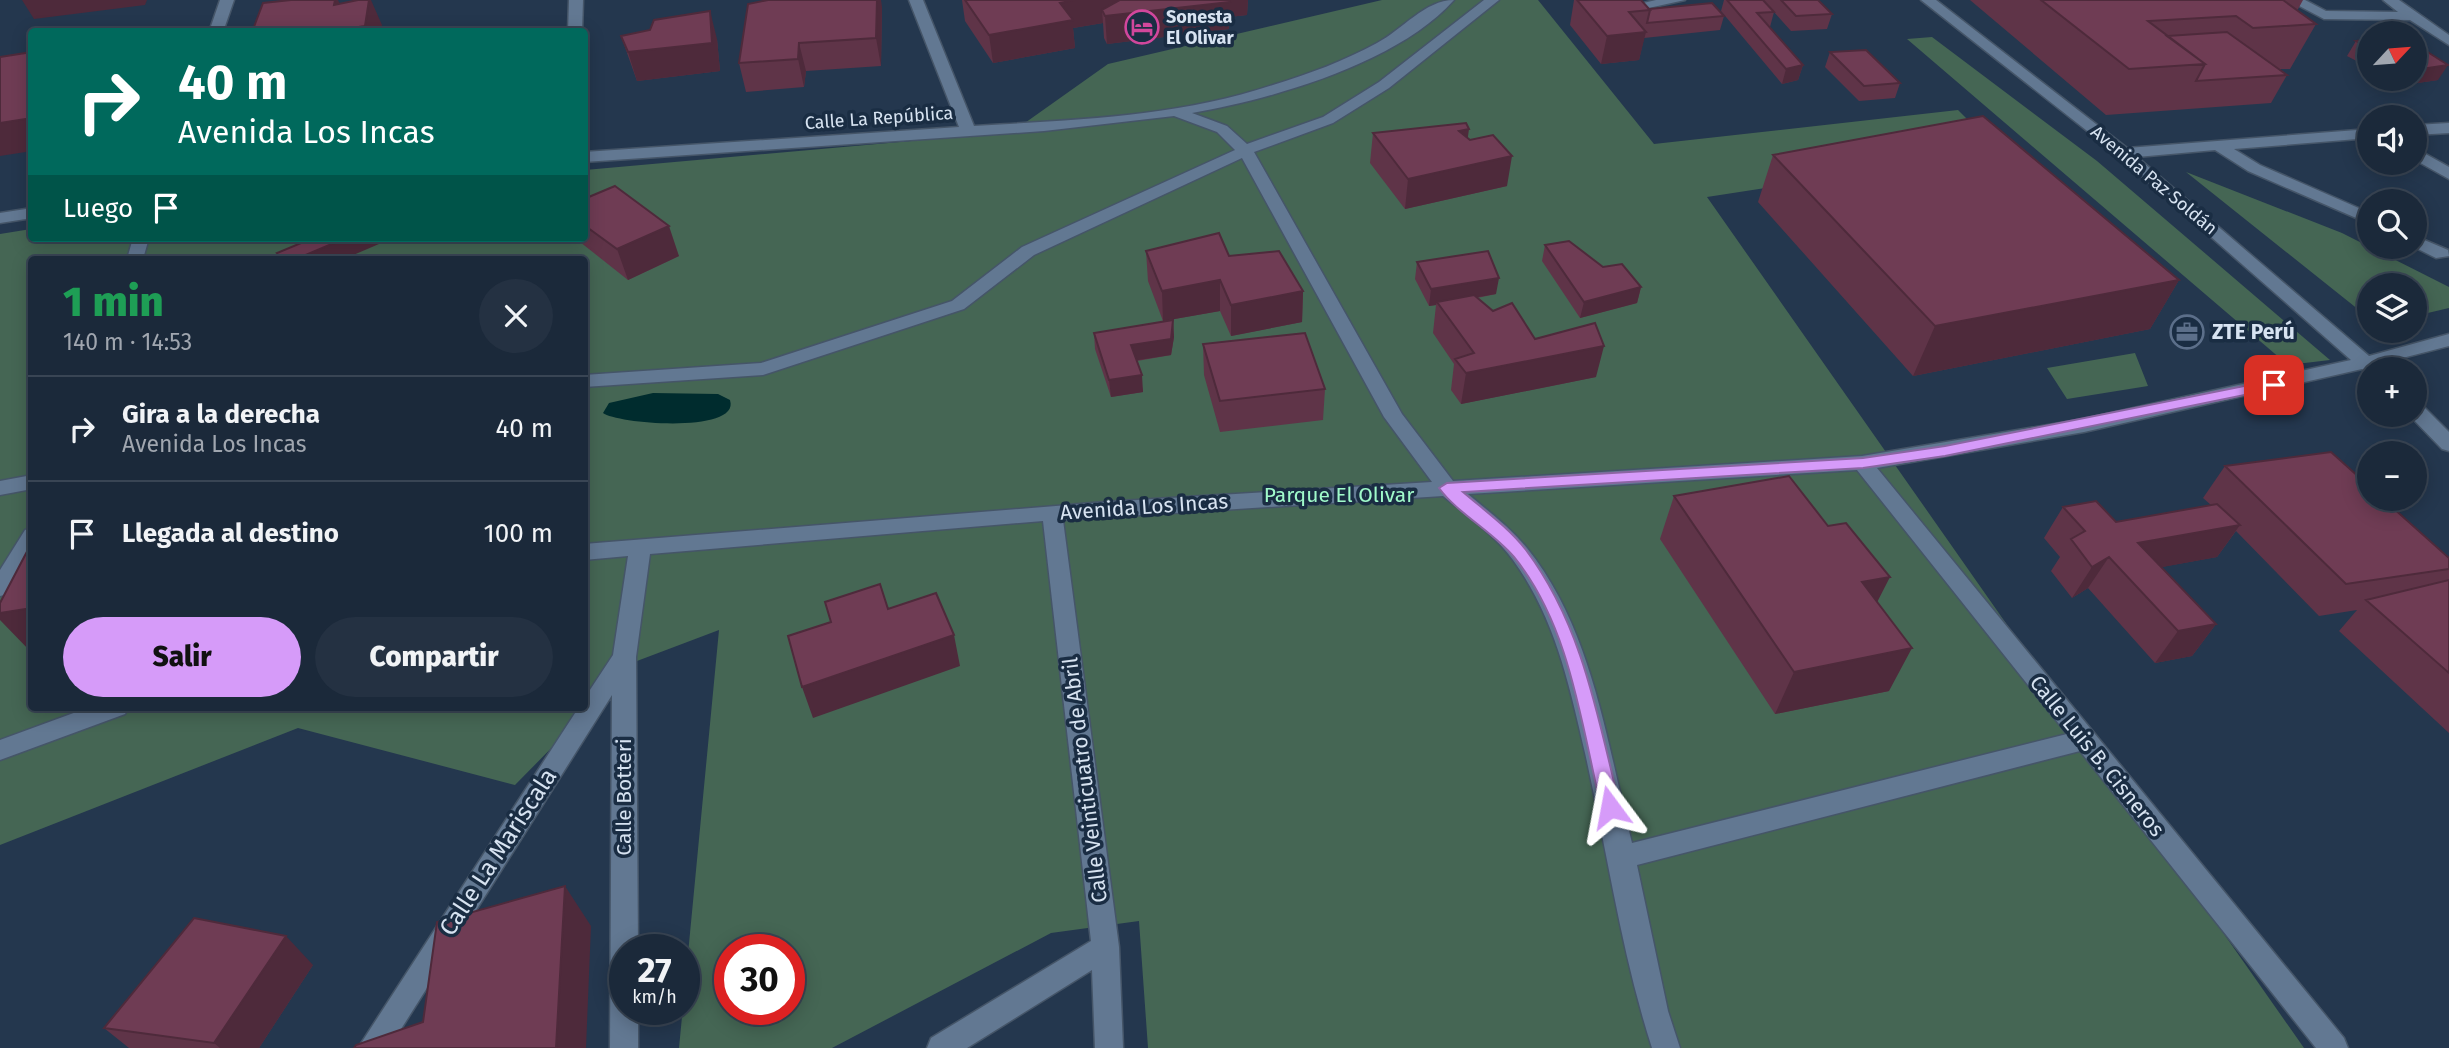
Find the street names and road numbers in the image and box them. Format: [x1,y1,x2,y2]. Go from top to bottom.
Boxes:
street label: Calle La República [804,102,954,134]
street label: Avenida Paz Soldán [2086,121,2222,239]
street label: Avenida Los Incas [1059,488,1229,526]
street label: Calle Veinticuatro de Abril [1057,656,1113,904]
street label: Calle Luis B. Cisneros [2024,670,2170,842]
street label: Calle Botteri [611,738,637,856]
street label: Calle La Mariscala [434,763,562,941]

